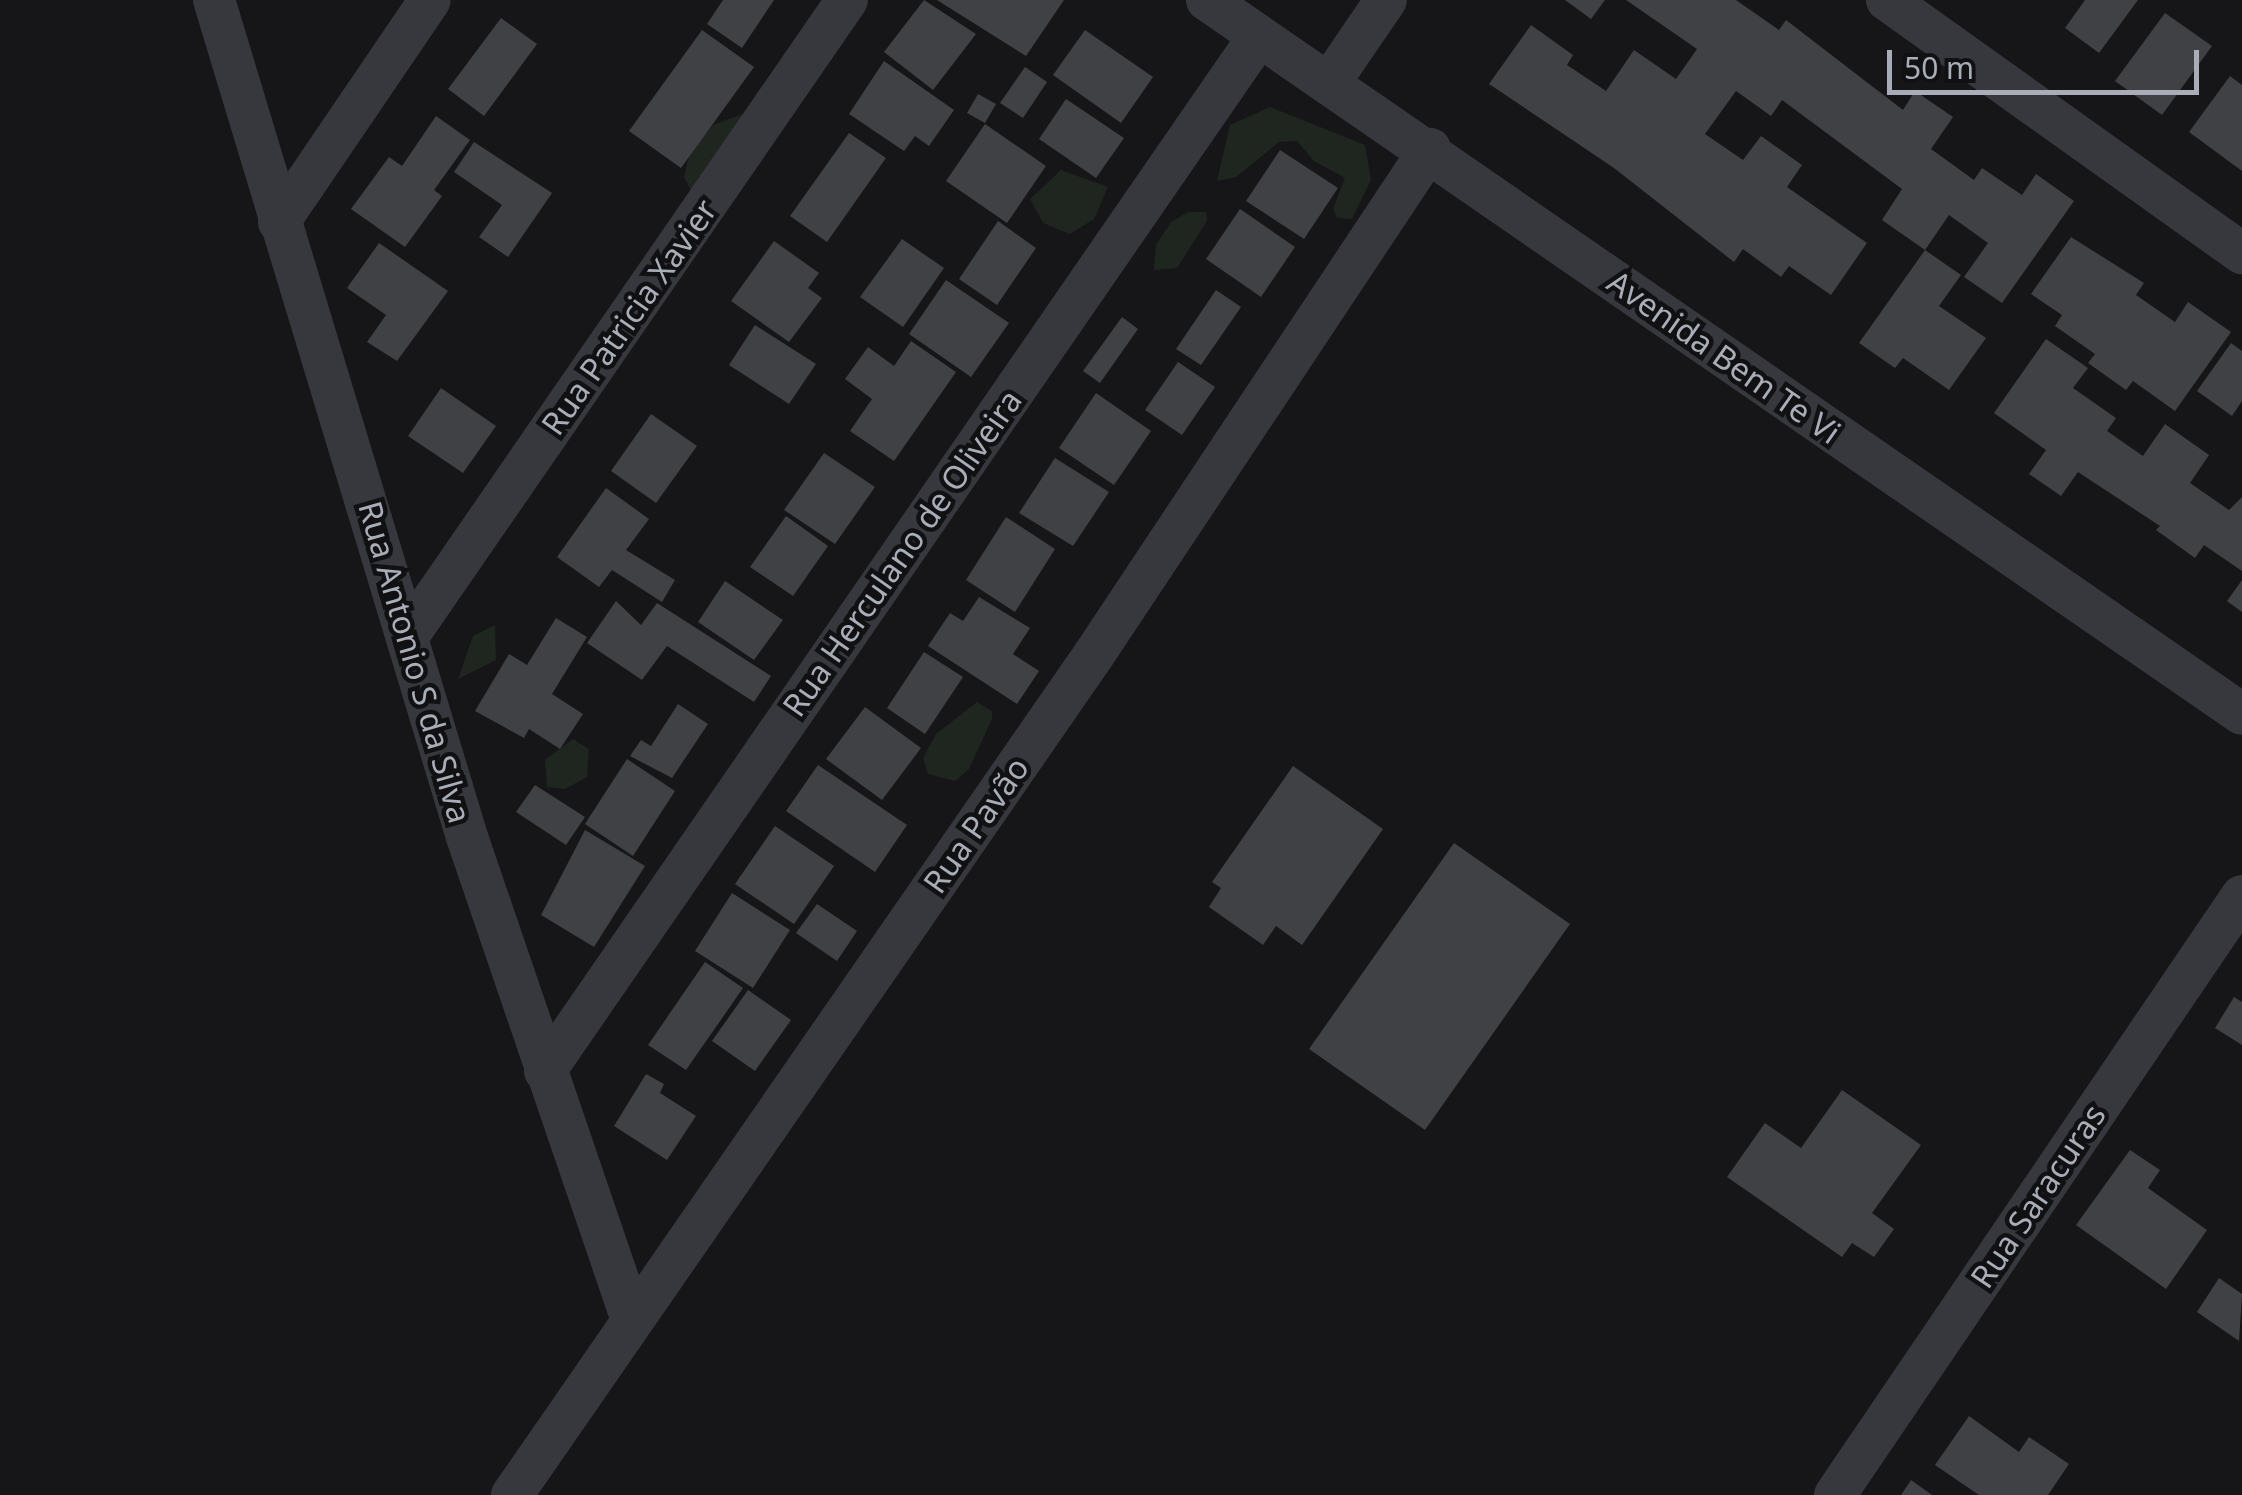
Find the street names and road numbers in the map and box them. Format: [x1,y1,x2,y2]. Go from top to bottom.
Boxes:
street label: Rua Patricia Xavier [533,192,725,442]
street label: Avenida Bem Te Vi [1600,262,1848,452]
street label: Rua Herculano de Oliveira [775,382,1029,724]
street label: Rua Antonio S da Silva [351,497,479,827]
street label: Rua Pavão [915,750,1037,900]
street label: Rua Saracuras [1963,1097,2113,1295]

